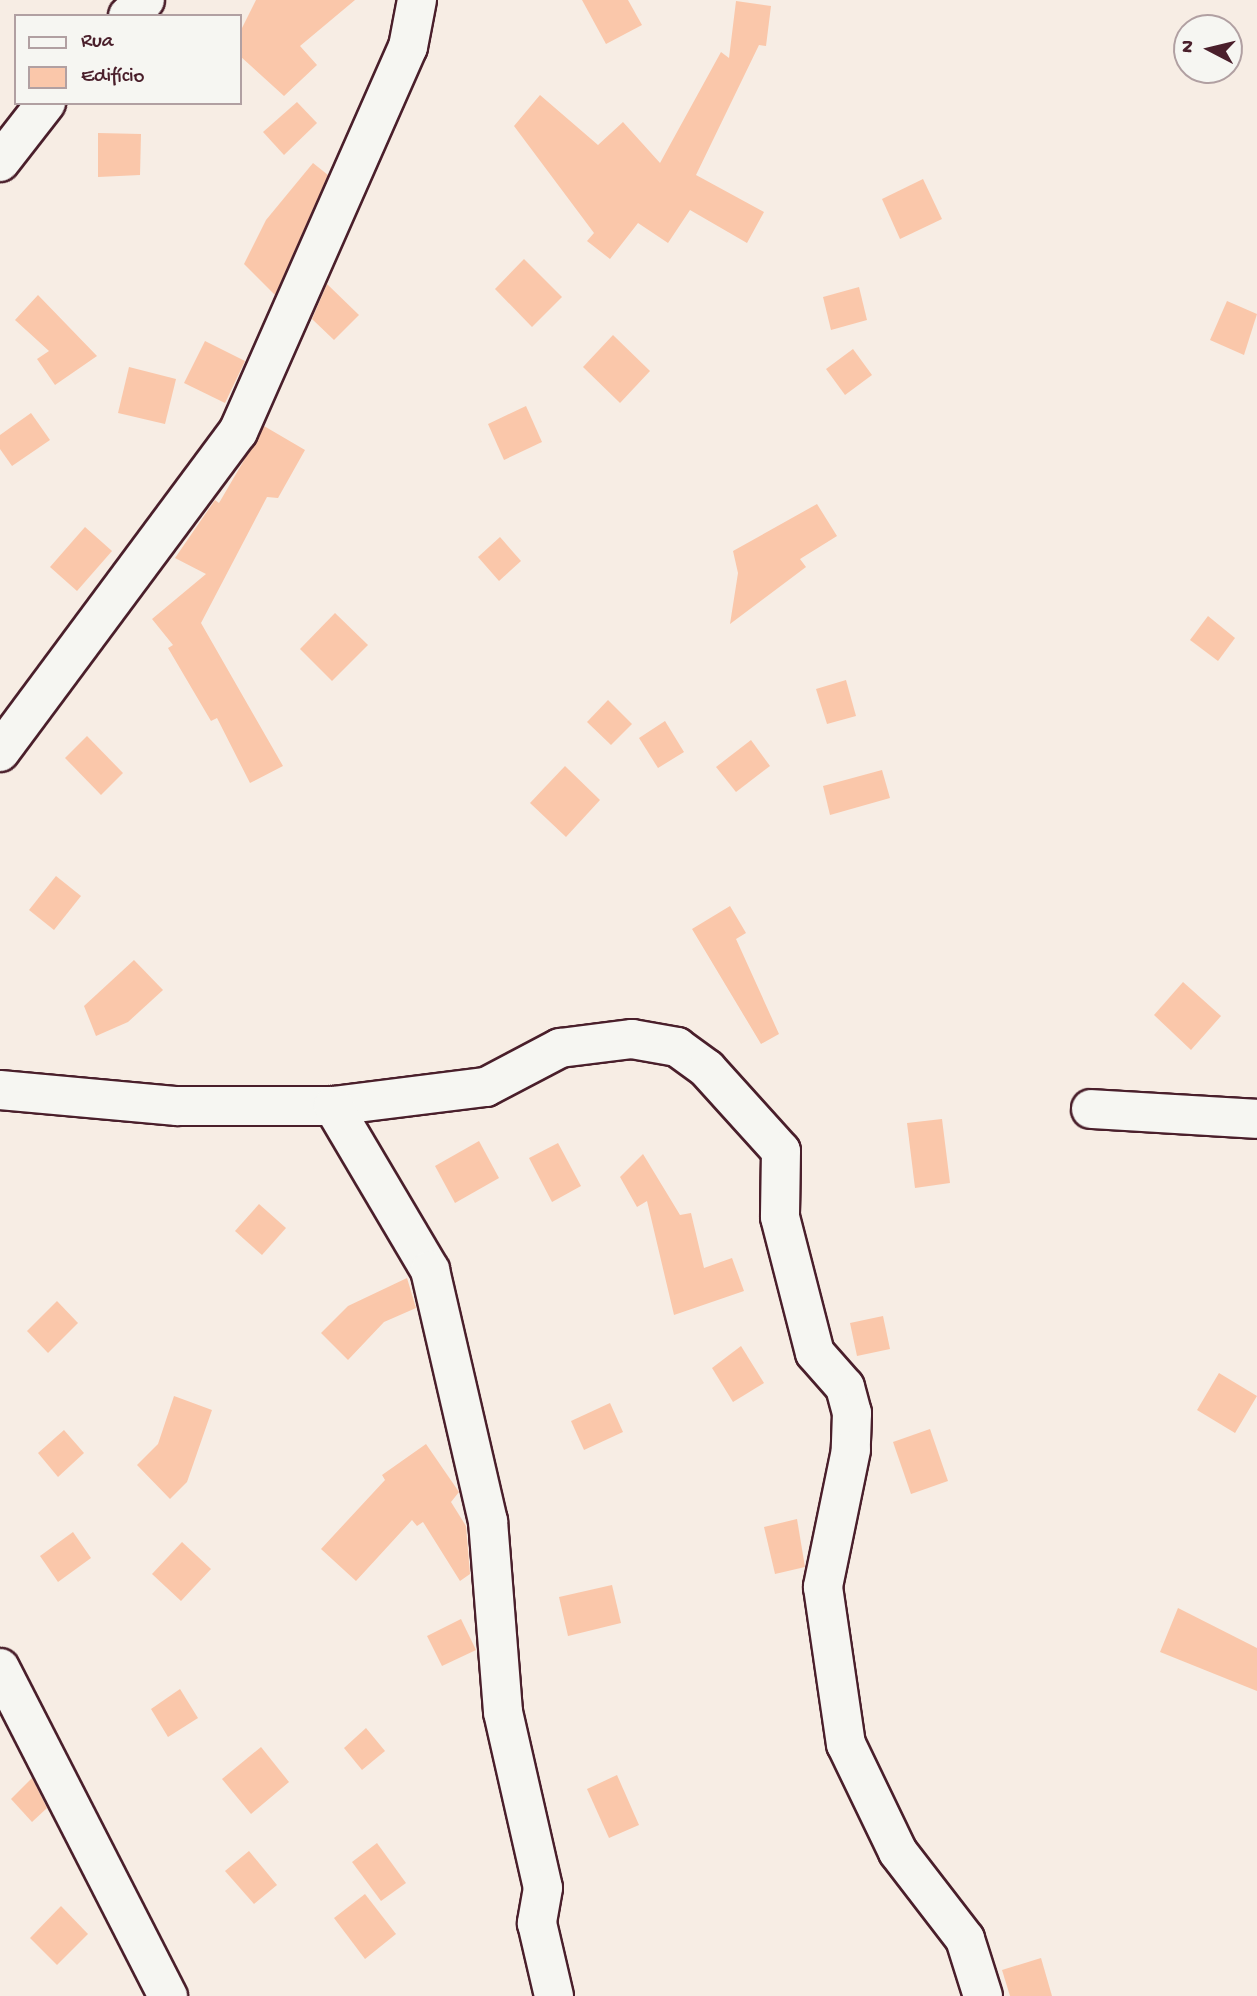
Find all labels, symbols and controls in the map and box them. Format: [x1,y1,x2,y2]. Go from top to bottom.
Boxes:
legend [14,14,242,105]
north arrow [1173,14,1243,84]
text: Rua [81,30,114,55]
text: N [1176,39,1201,54]
text: Edifício [81,65,145,90]

